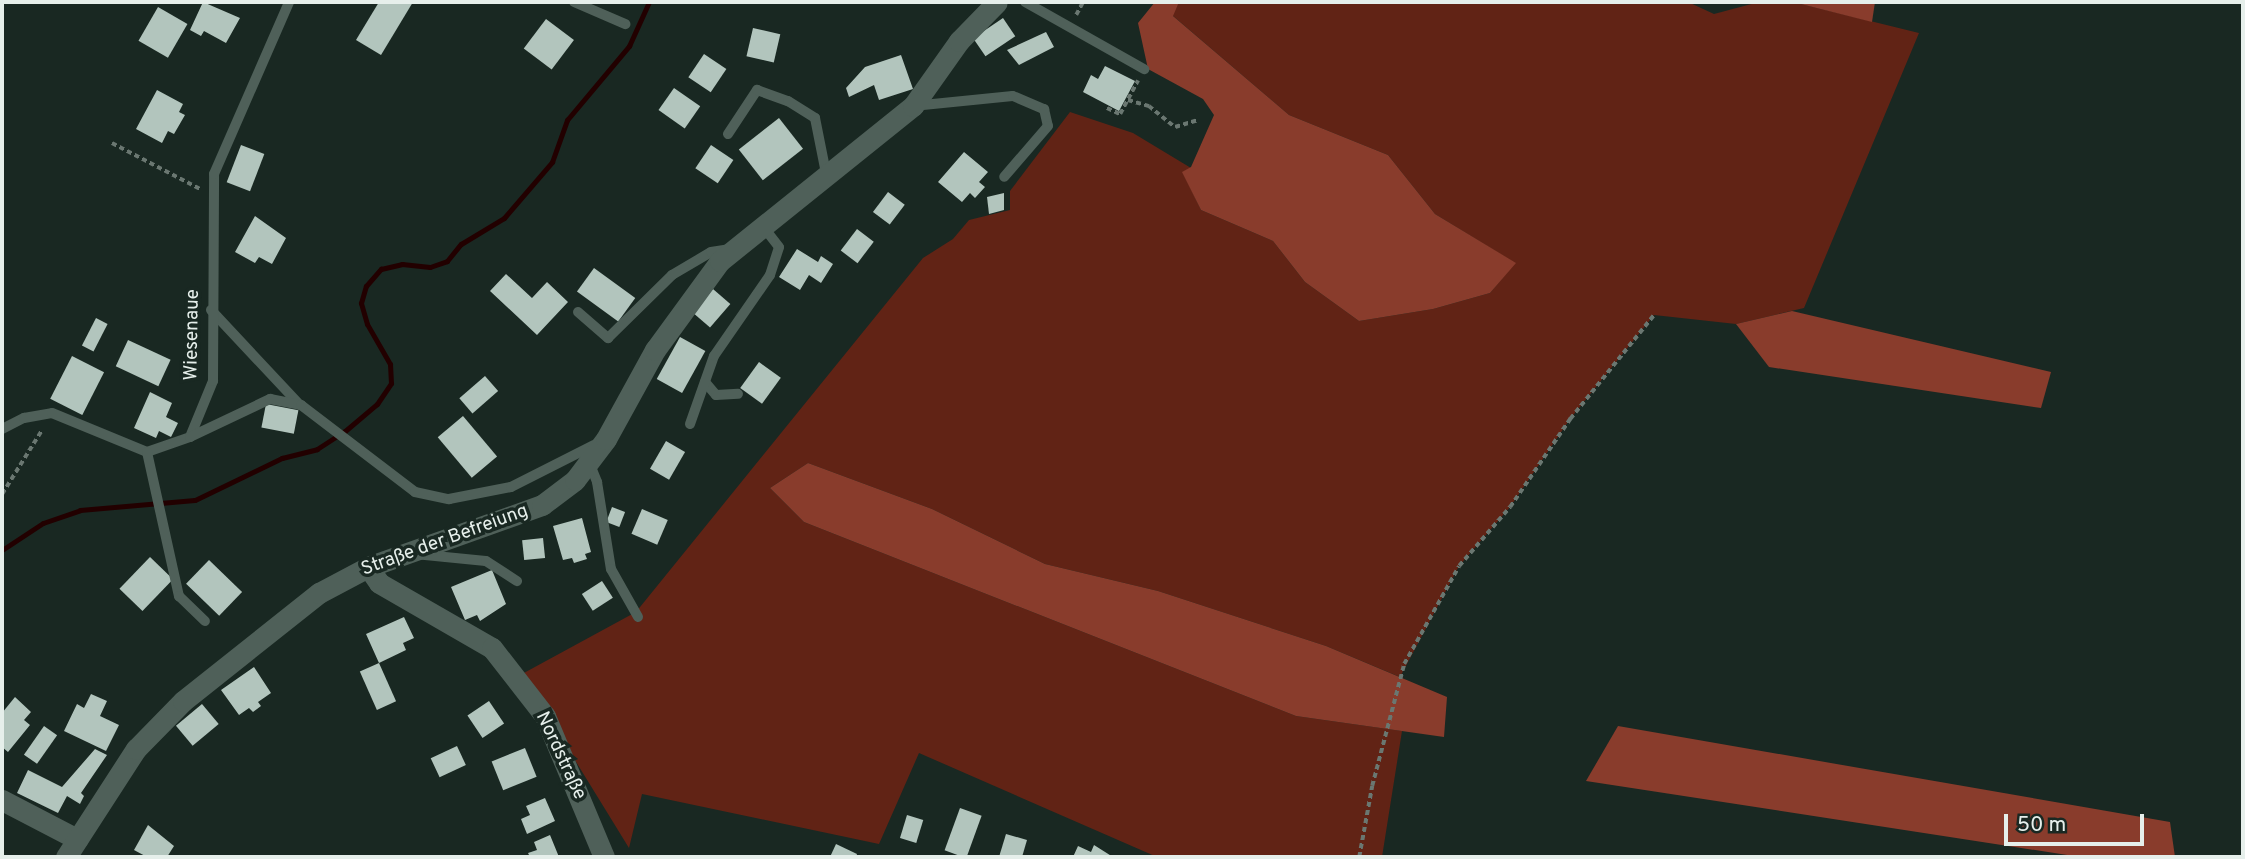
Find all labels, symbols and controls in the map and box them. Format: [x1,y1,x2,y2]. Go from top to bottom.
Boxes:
street label: Wiesenaue [181,289,205,381]
street label: Straße der Befreiung [358,500,532,582]
street label: Nordstraße [530,708,590,804]
scale bar [2007,800,2147,844]
text: 50 m [2017,812,2066,839]

